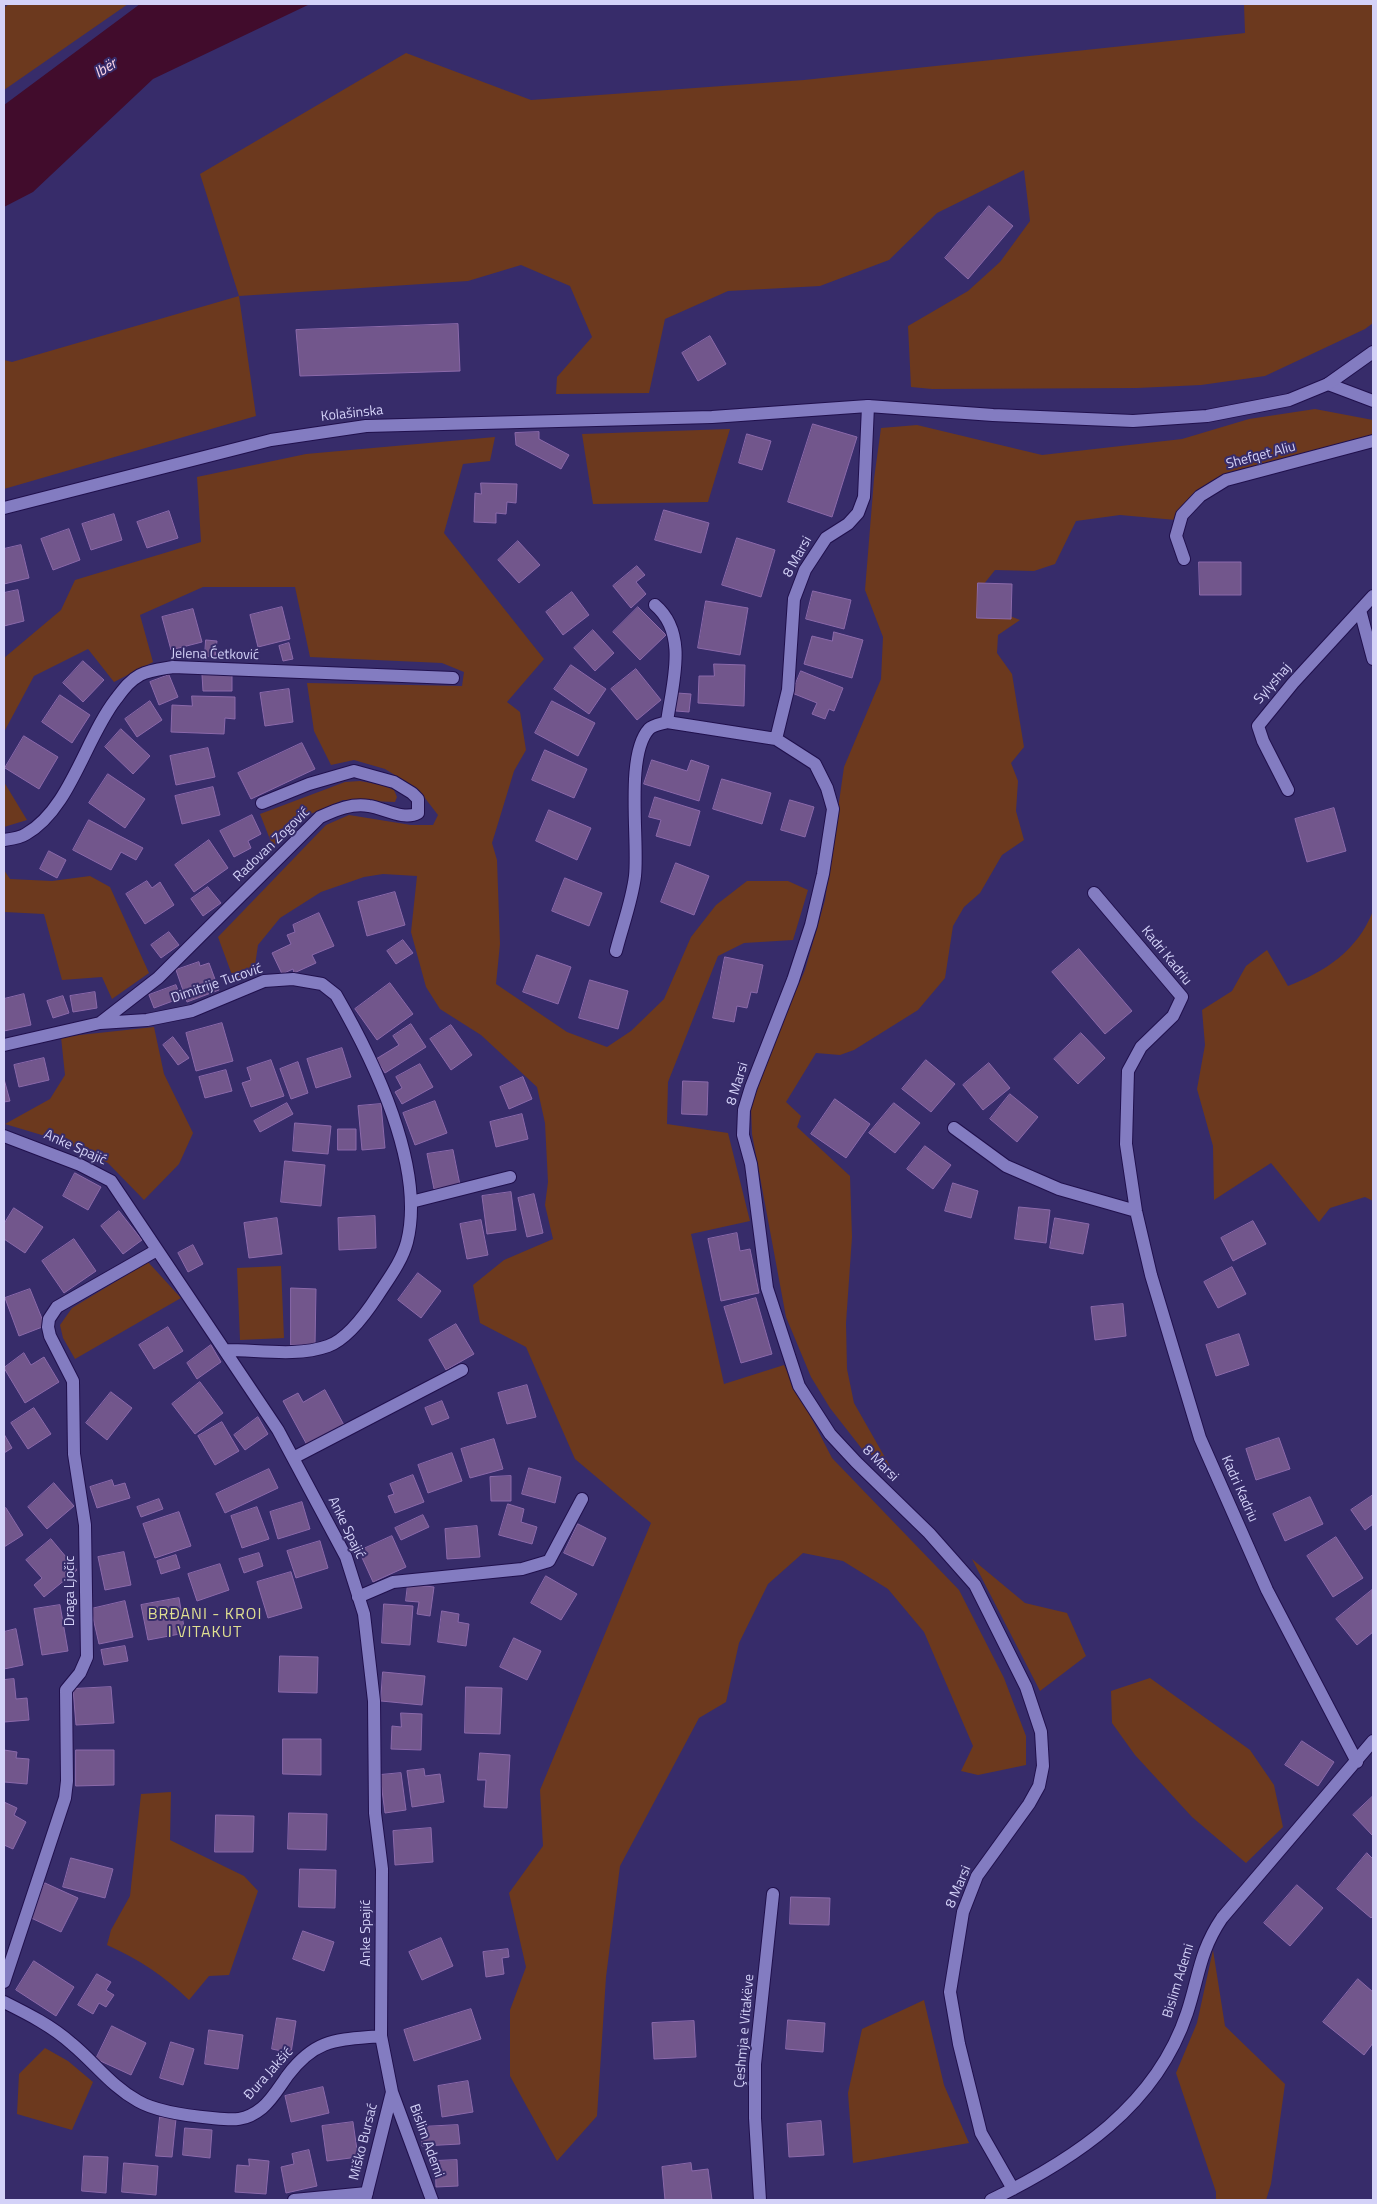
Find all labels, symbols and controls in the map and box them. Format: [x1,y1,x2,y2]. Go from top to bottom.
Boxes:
water label: Ibër [92,55,120,83]
street label: Kolašinska [320,402,384,426]
street label: Shefqet Aliu [1224,439,1298,473]
street label: 8 Marsi [780,534,816,580]
street label: Jelena Ćetković [171,646,259,664]
street label: Sylyshaj [1251,660,1295,708]
street label: Radovan Zogović [230,804,314,886]
street label: Kadri Kadriu [1137,923,1195,989]
street label: Dimitrije Tucović [169,960,265,1008]
street label: 8 Marsi [724,1060,752,1108]
street label: Anke Spajić [41,1127,109,1169]
street label: 8 Marsi [858,1442,902,1486]
street label: Kadri Kadriu [1217,1453,1261,1525]
street label: Anke Spajić [324,1494,368,1562]
street label: Draga Ljočic [63,1556,79,1626]
district label: BRĐANI - KROI I VITAKUT [146,1605,264,1643]
street label: 8 Marsi [943,1863,975,1911]
street label: Anke Spajić [359,1900,375,1966]
street label: Bislim Ademi [1160,1942,1198,2020]
street label: Çeshmja e Vitakëve [732,1974,758,2088]
street label: Ðura Jakšić [241,2044,297,2104]
street label: Miško Bursać [346,2102,382,2182]
street label: Bislim Ademi [405,2102,447,2180]

